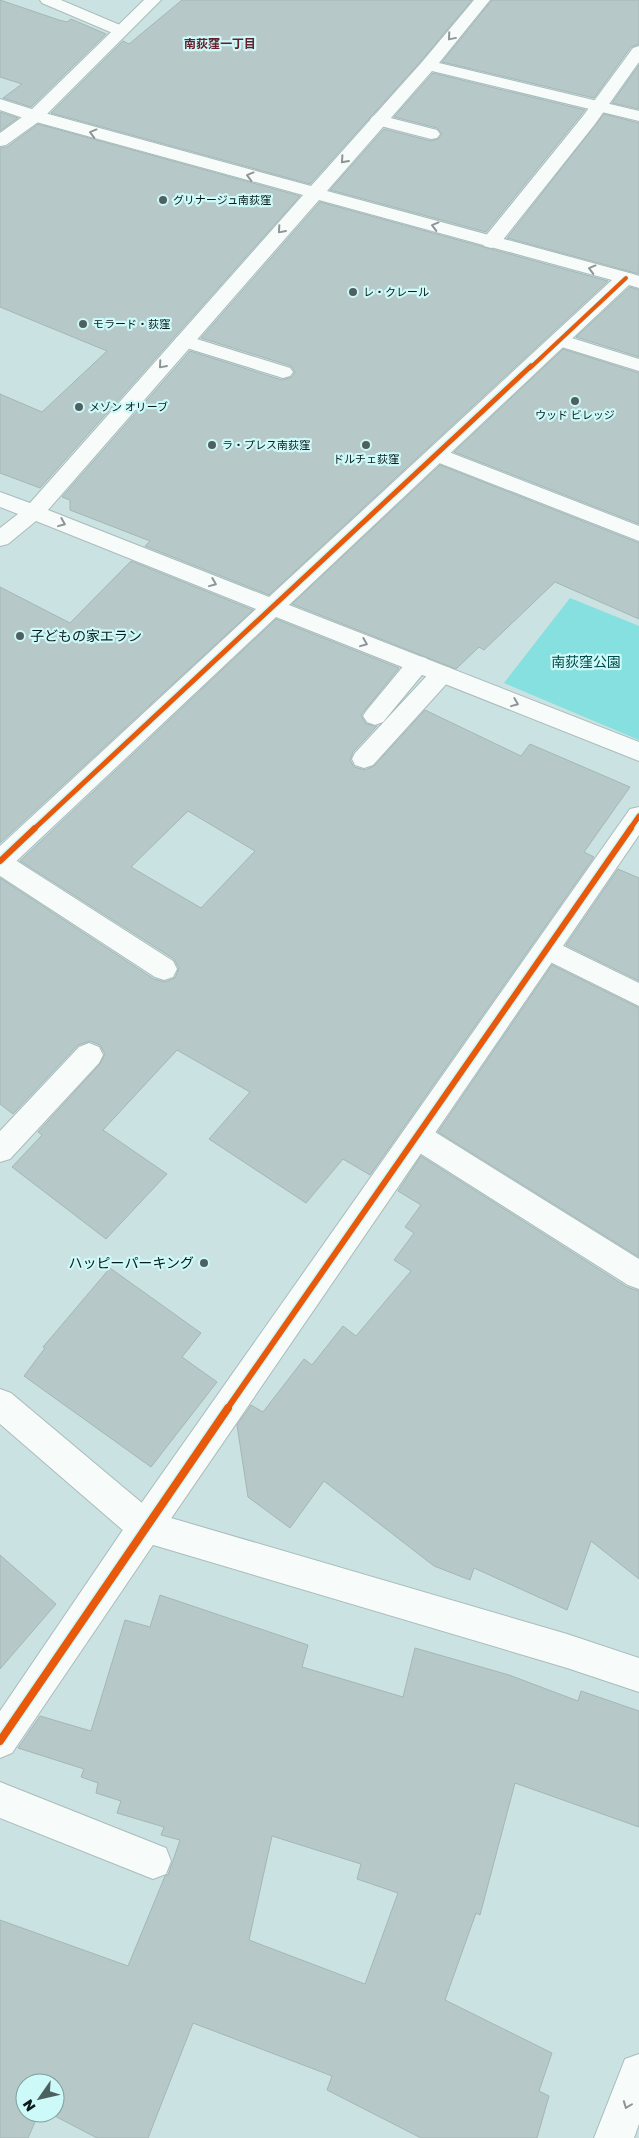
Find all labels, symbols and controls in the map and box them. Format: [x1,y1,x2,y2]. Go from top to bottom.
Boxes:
one-way arrow [447,32,456,41]
district label: 南荻窪一丁目 [184,36,256,51]
one-way arrow [90,128,98,138]
one-way arrow [341,154,350,163]
one-way arrow [246,171,254,182]
place label: グリナージュ南荻窪 [173,193,271,206]
marker: グリナージュ南荻窪 [157,194,169,206]
one-way arrow [432,222,440,232]
one-way arrow [278,224,287,233]
one-way arrow [588,264,596,275]
place label: レ・クレール [363,285,429,298]
marker: レ・クレール [347,286,359,298]
place label: モラード・荻窪 [93,317,170,330]
marker: モラード・荻窪 [77,318,89,330]
one-way arrow [159,360,168,369]
marker: ウッド ビレッジ [569,395,581,407]
place label: メゾン オリーブ [89,400,168,413]
marker: メゾン オリーブ [73,401,85,413]
place label: ウッド ビレッジ [535,408,615,421]
place label: ラ・プレス南荻窪 [222,438,310,451]
marker: ラ・プレス南荻窪 [206,439,218,451]
marker: ドルチェ荻窪 [360,439,372,451]
place label: ドルチェ荻窪 [333,452,399,465]
one-way arrow [57,517,65,527]
one-way arrow [208,577,217,587]
place label: 子どもの家エラン [30,627,142,644]
marker: 子どもの家エラン [14,630,26,642]
one-way arrow [359,637,368,647]
park label: 南荻窪公園 [551,653,621,670]
one-way arrow [510,697,519,707]
place label: ハッピーパーキング [69,1254,194,1271]
marker: ハッピーパーキング [198,1257,210,1269]
north arrow [15,2073,65,2123]
text: N [19,2096,39,2115]
one-way arrow [623,2100,633,2109]

